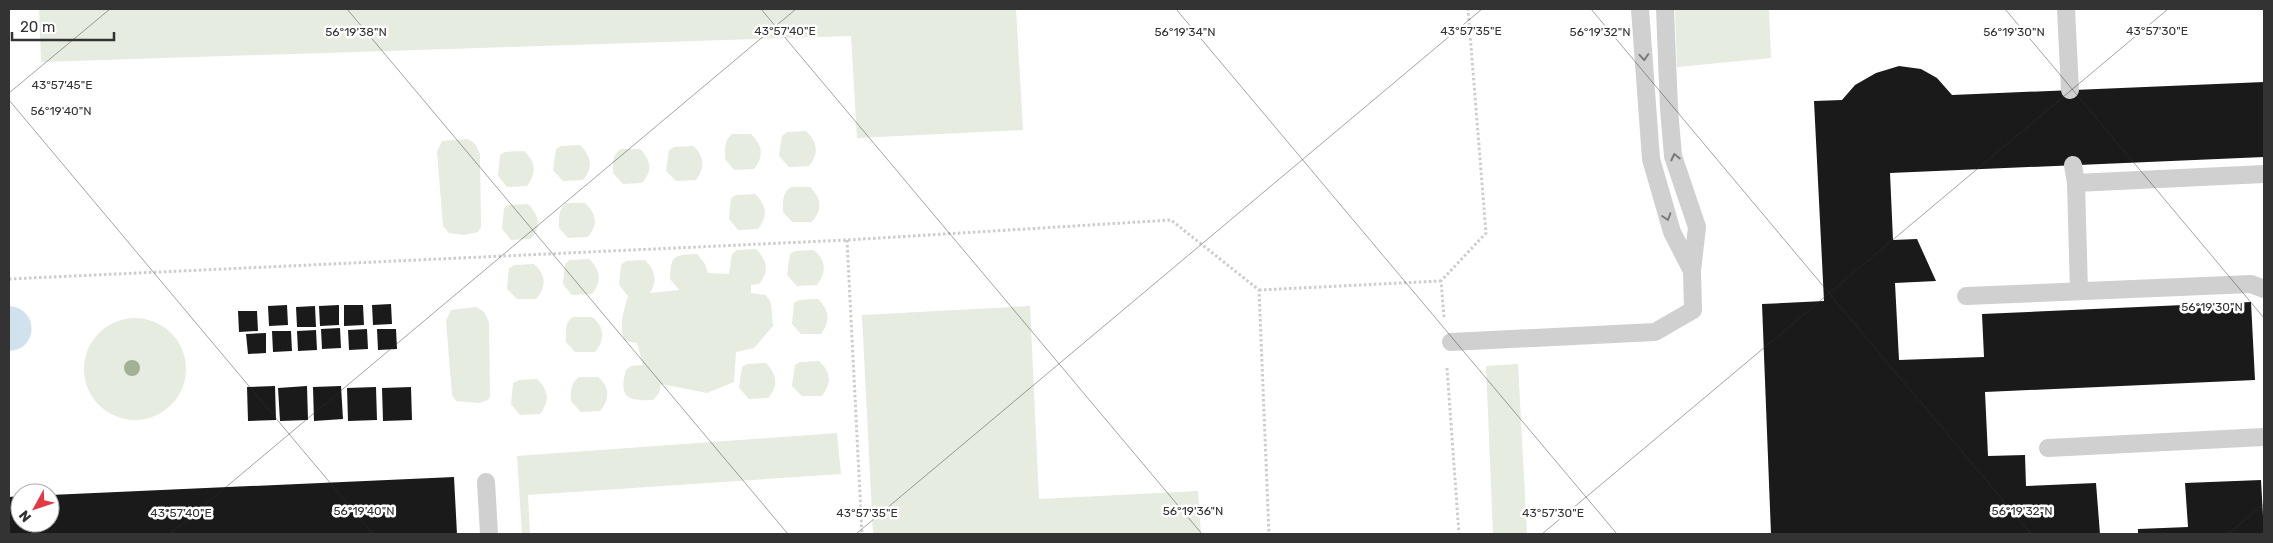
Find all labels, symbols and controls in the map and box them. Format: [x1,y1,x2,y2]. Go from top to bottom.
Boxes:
scale bar [12,10,115,42]
text: 20 m [20,18,55,36]
text: 43°57'40"E [754,24,816,38]
text: 43°57'35"E [1440,24,1502,38]
text: 43°57'30"E [2126,24,2188,38]
text: 56°19'38"N [325,25,387,39]
text: 56°19'34"N [1154,25,1216,39]
text: 56°19'32"N [1570,25,1630,39]
text: 56°19'30"N [1983,25,2045,39]
one-way arrow [1638,54,1649,62]
text: 43°57'45"E [32,78,92,92]
text: 56°19'40"N [30,104,92,118]
one-way arrow [1670,152,1681,161]
one-way arrow [1662,213,1672,221]
text: 56°19'30"N [2181,300,2243,314]
north arrow [10,483,60,533]
text: 56°19'40"N [333,504,395,518]
text: 56°19'36"N [1163,504,1223,518]
text: 56°19'32"N [1992,504,2052,518]
text: 43°57'40"E [150,506,212,520]
text: 43°57'35"E [836,506,898,520]
text: 43°57'30"E [1522,506,1584,520]
text: N [16,507,35,525]

